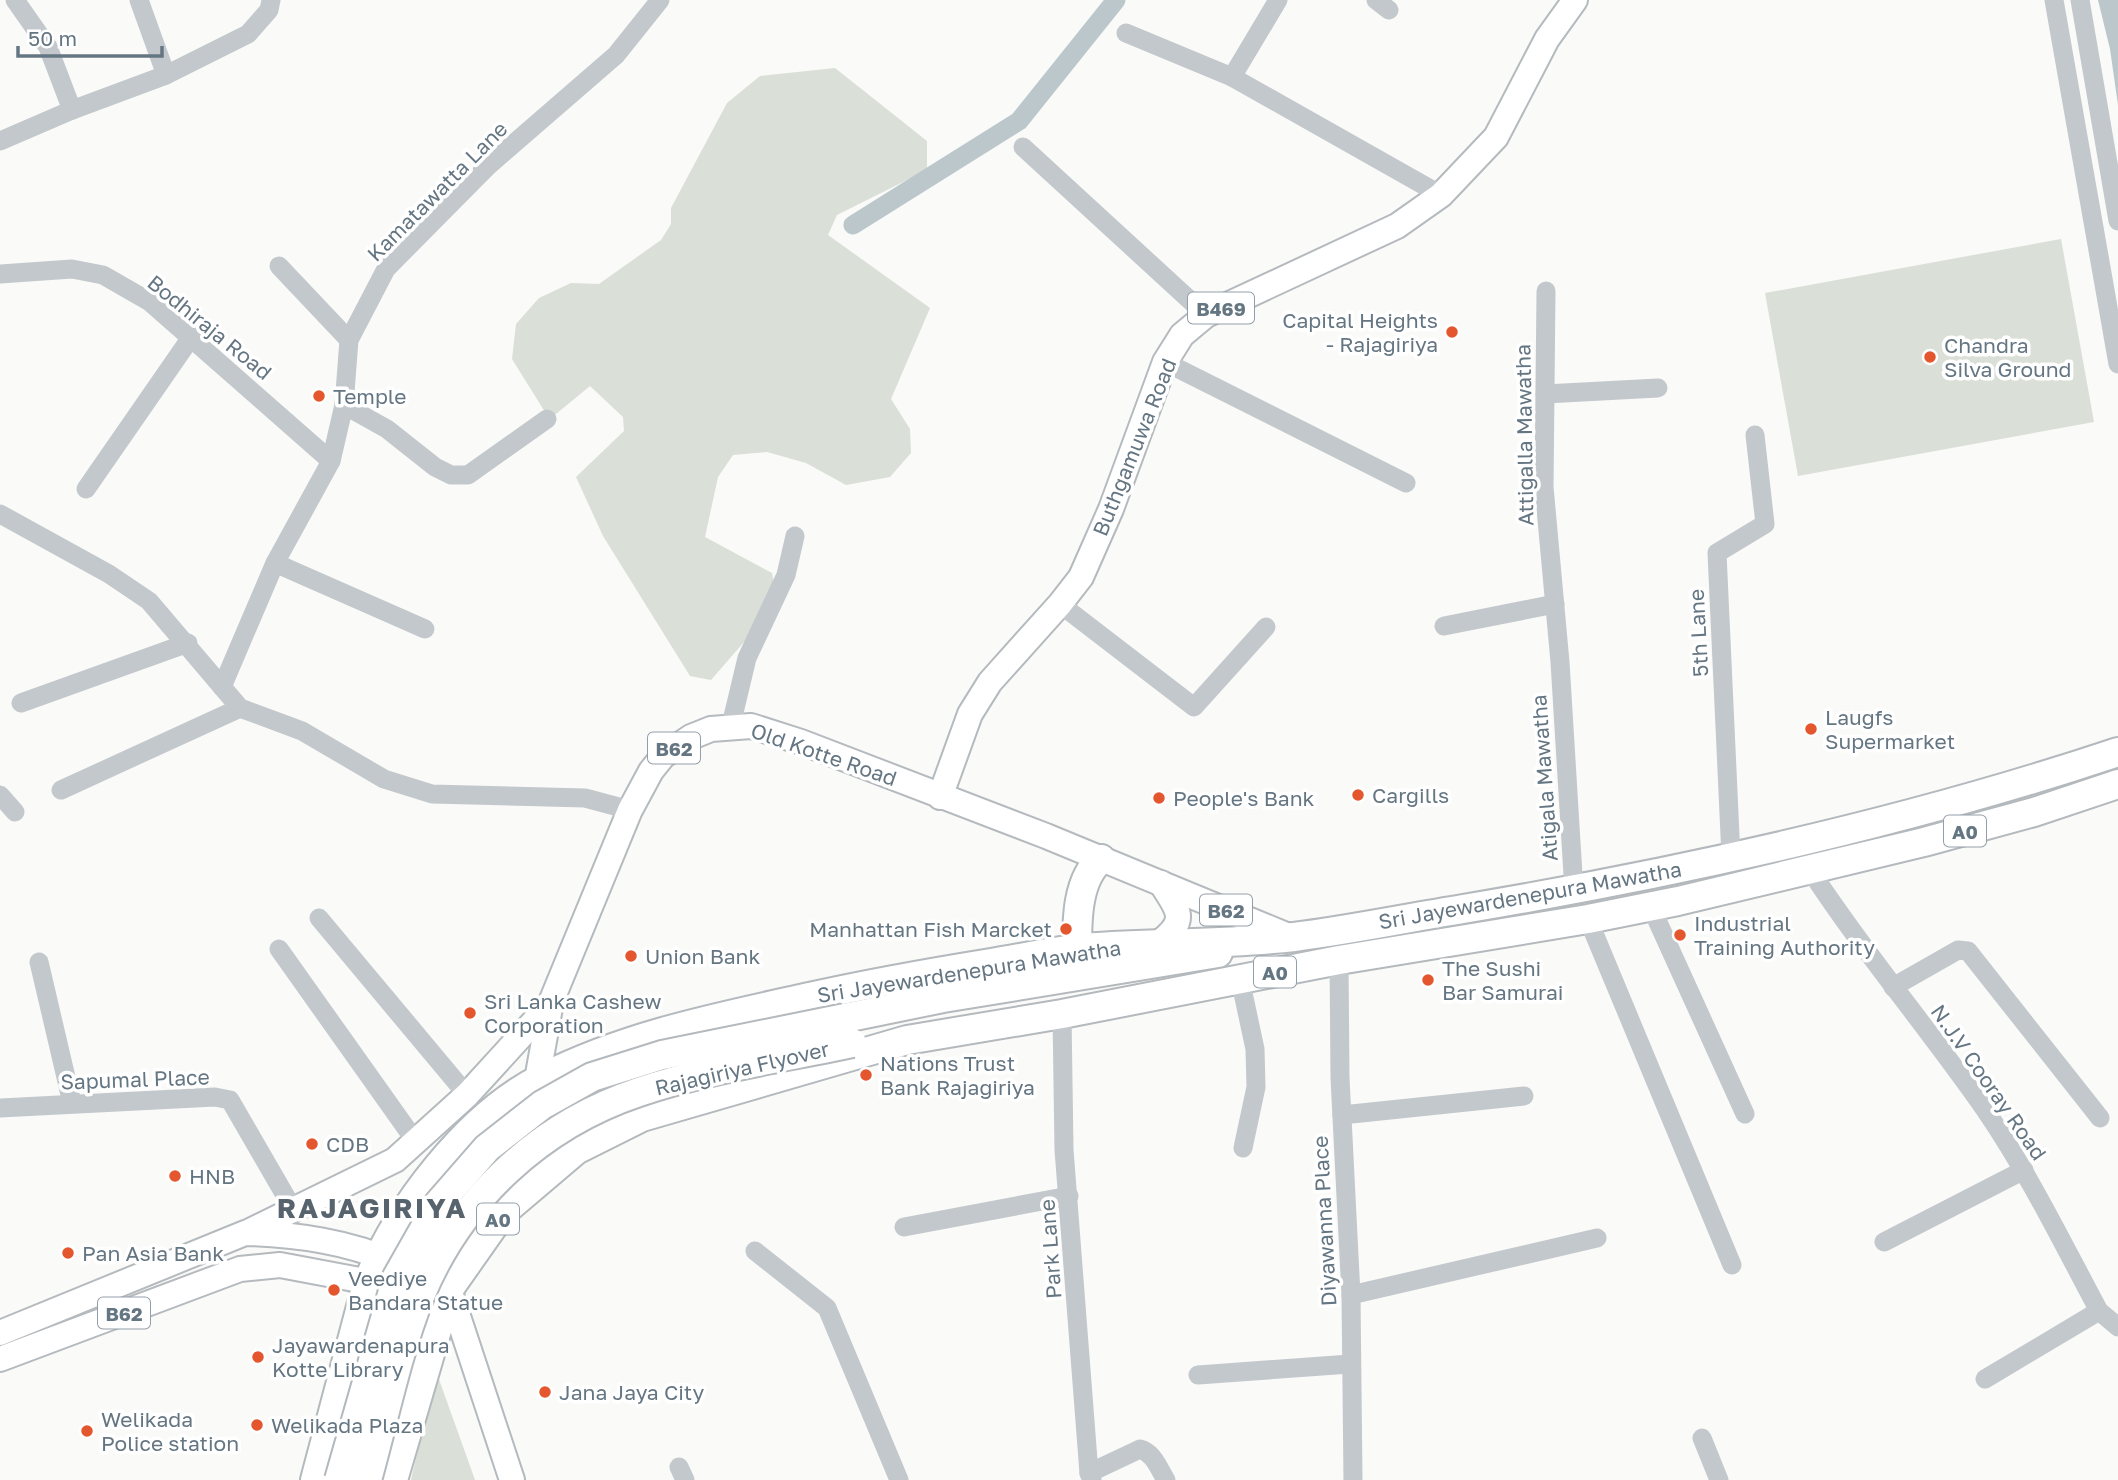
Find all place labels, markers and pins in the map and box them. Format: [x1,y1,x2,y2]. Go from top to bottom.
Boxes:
place label: Capital Heights - Rajagiriya [1282,307,1438,357]
marker: Capital Heights - Rajagiriya [1444,324,1460,340]
place label: Chandra Silva Ground [1944,332,2072,382]
marker: Chandra Silva Ground [1922,349,1938,365]
place label: Temple [333,383,407,409]
marker: Temple [311,388,327,404]
place label: Laugfs Supermarket [1825,704,1955,754]
marker: Laugfs Supermarket [1803,721,1819,737]
place label: Cargills [1372,782,1449,808]
place label: People's Bank [1173,785,1315,811]
marker: Cargills [1350,787,1366,803]
marker: People's Bank [1151,790,1167,806]
place label: Industrial Training Authority [1694,910,1875,960]
place label: Manhattan Fish Marcket [809,916,1052,942]
marker: Manhattan Fish Marcket [1058,921,1074,937]
marker: Industrial Training Authority [1672,927,1688,943]
place label: Union Bank [645,943,760,969]
marker: Union Bank [623,948,639,964]
place label: The Sushi Bar Samurai [1442,955,1563,1005]
marker: The Sushi Bar Samurai [1420,972,1436,988]
place label: Sri Lanka Cashew Corporation [484,988,661,1038]
marker: Sri Lanka Cashew Corporation [462,1005,478,1021]
place label: Nations Trust Bank Rajagiriya [880,1050,1035,1100]
marker: Nations Trust Bank Rajagiriya [858,1067,874,1083]
place label: CDB [326,1131,369,1157]
marker: CDB [304,1136,320,1152]
place label: HNB [189,1163,235,1189]
marker: HNB [167,1168,183,1184]
place label: Pan Asia Bank [82,1240,224,1266]
marker: Pan Asia Bank [60,1245,76,1261]
place label: Veediye Bandara Statue [348,1265,503,1315]
marker: Veediye Bandara Statue [326,1282,342,1298]
place label: Jayawardenapura Kotte Library [272,1332,450,1382]
marker: Jayawardenapura Kotte Library [250,1349,266,1365]
place label: Jana Jaya City [559,1379,705,1405]
marker: Jana Jaya City [537,1384,553,1400]
place label: Welikada Police station [101,1406,239,1456]
place label: Welikada Plaza [271,1412,423,1438]
marker: Welikada Plaza [249,1417,265,1433]
marker: Welikada Police station [79,1423,95,1439]

